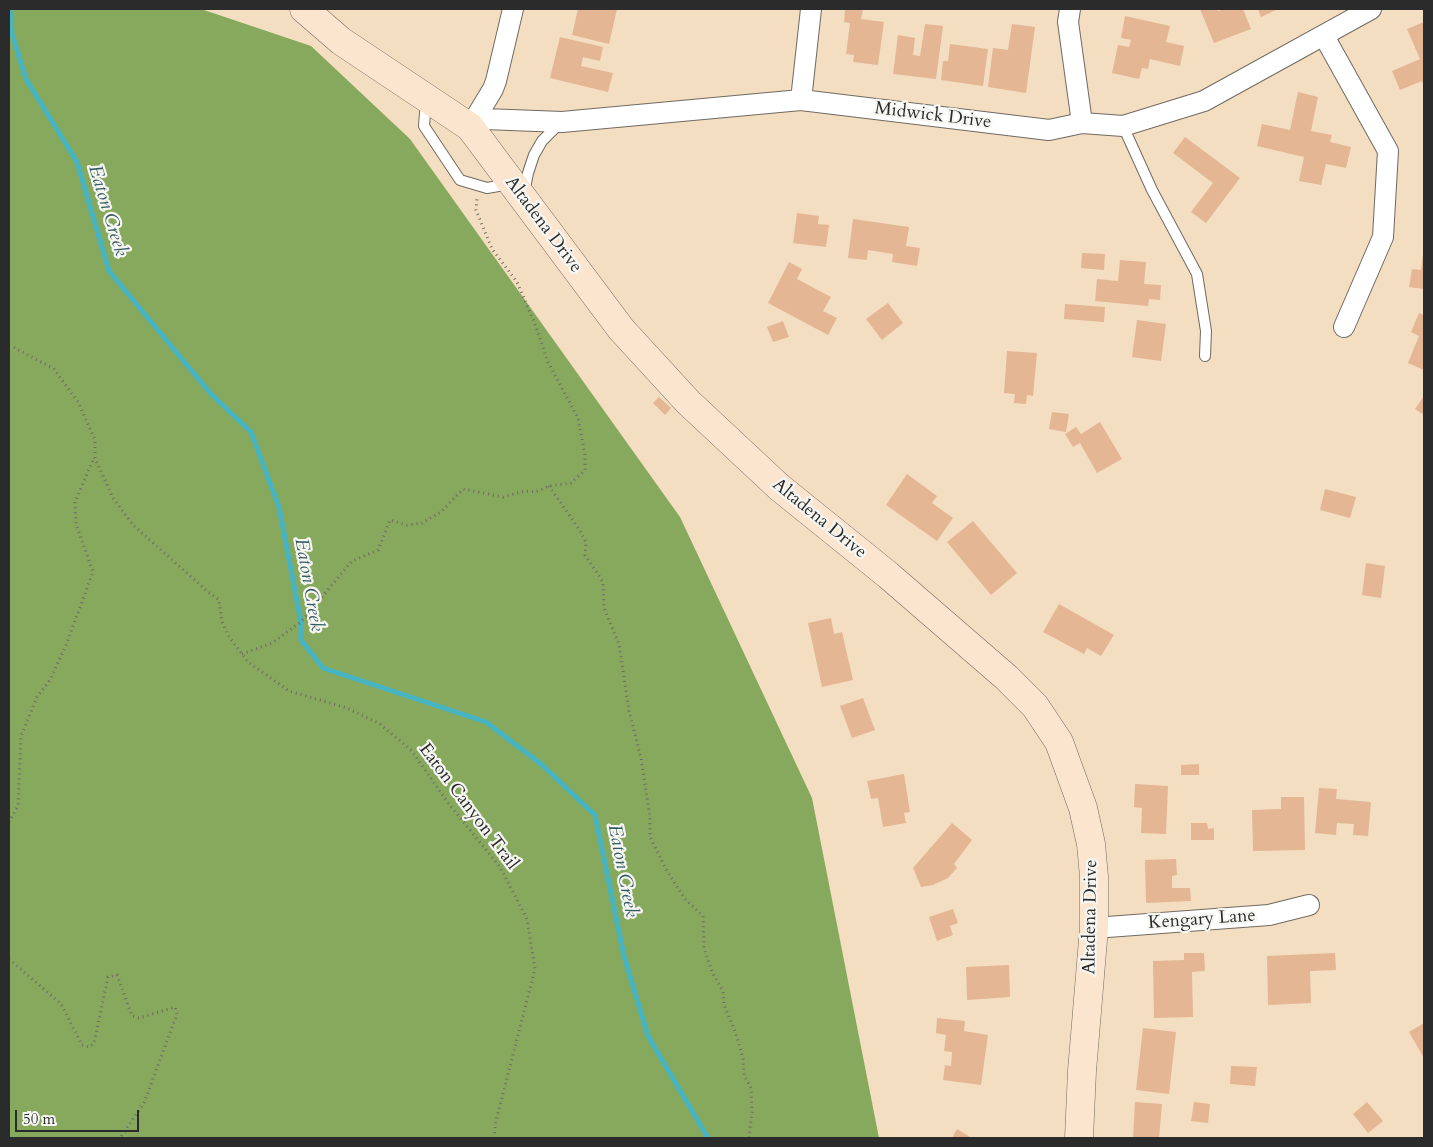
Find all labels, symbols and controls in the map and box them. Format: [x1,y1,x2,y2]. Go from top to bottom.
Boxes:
street label: Midwick Drive [873,98,993,134]
water label: Eaton Creek [82,163,132,259]
street label: Altadena Drive [500,173,586,277]
street label: Altadena Drive [768,474,870,564]
water label: Eaton Creek [289,537,327,633]
street label: Eaton Canyon Trail [413,740,523,874]
water label: Eaton Creek [602,823,642,919]
street label: Altadena Drive [1079,859,1103,975]
street label: Kengary Lane [1148,905,1256,935]
scale bar [18,1100,141,1132]
text: 50 m [23,1109,55,1129]

